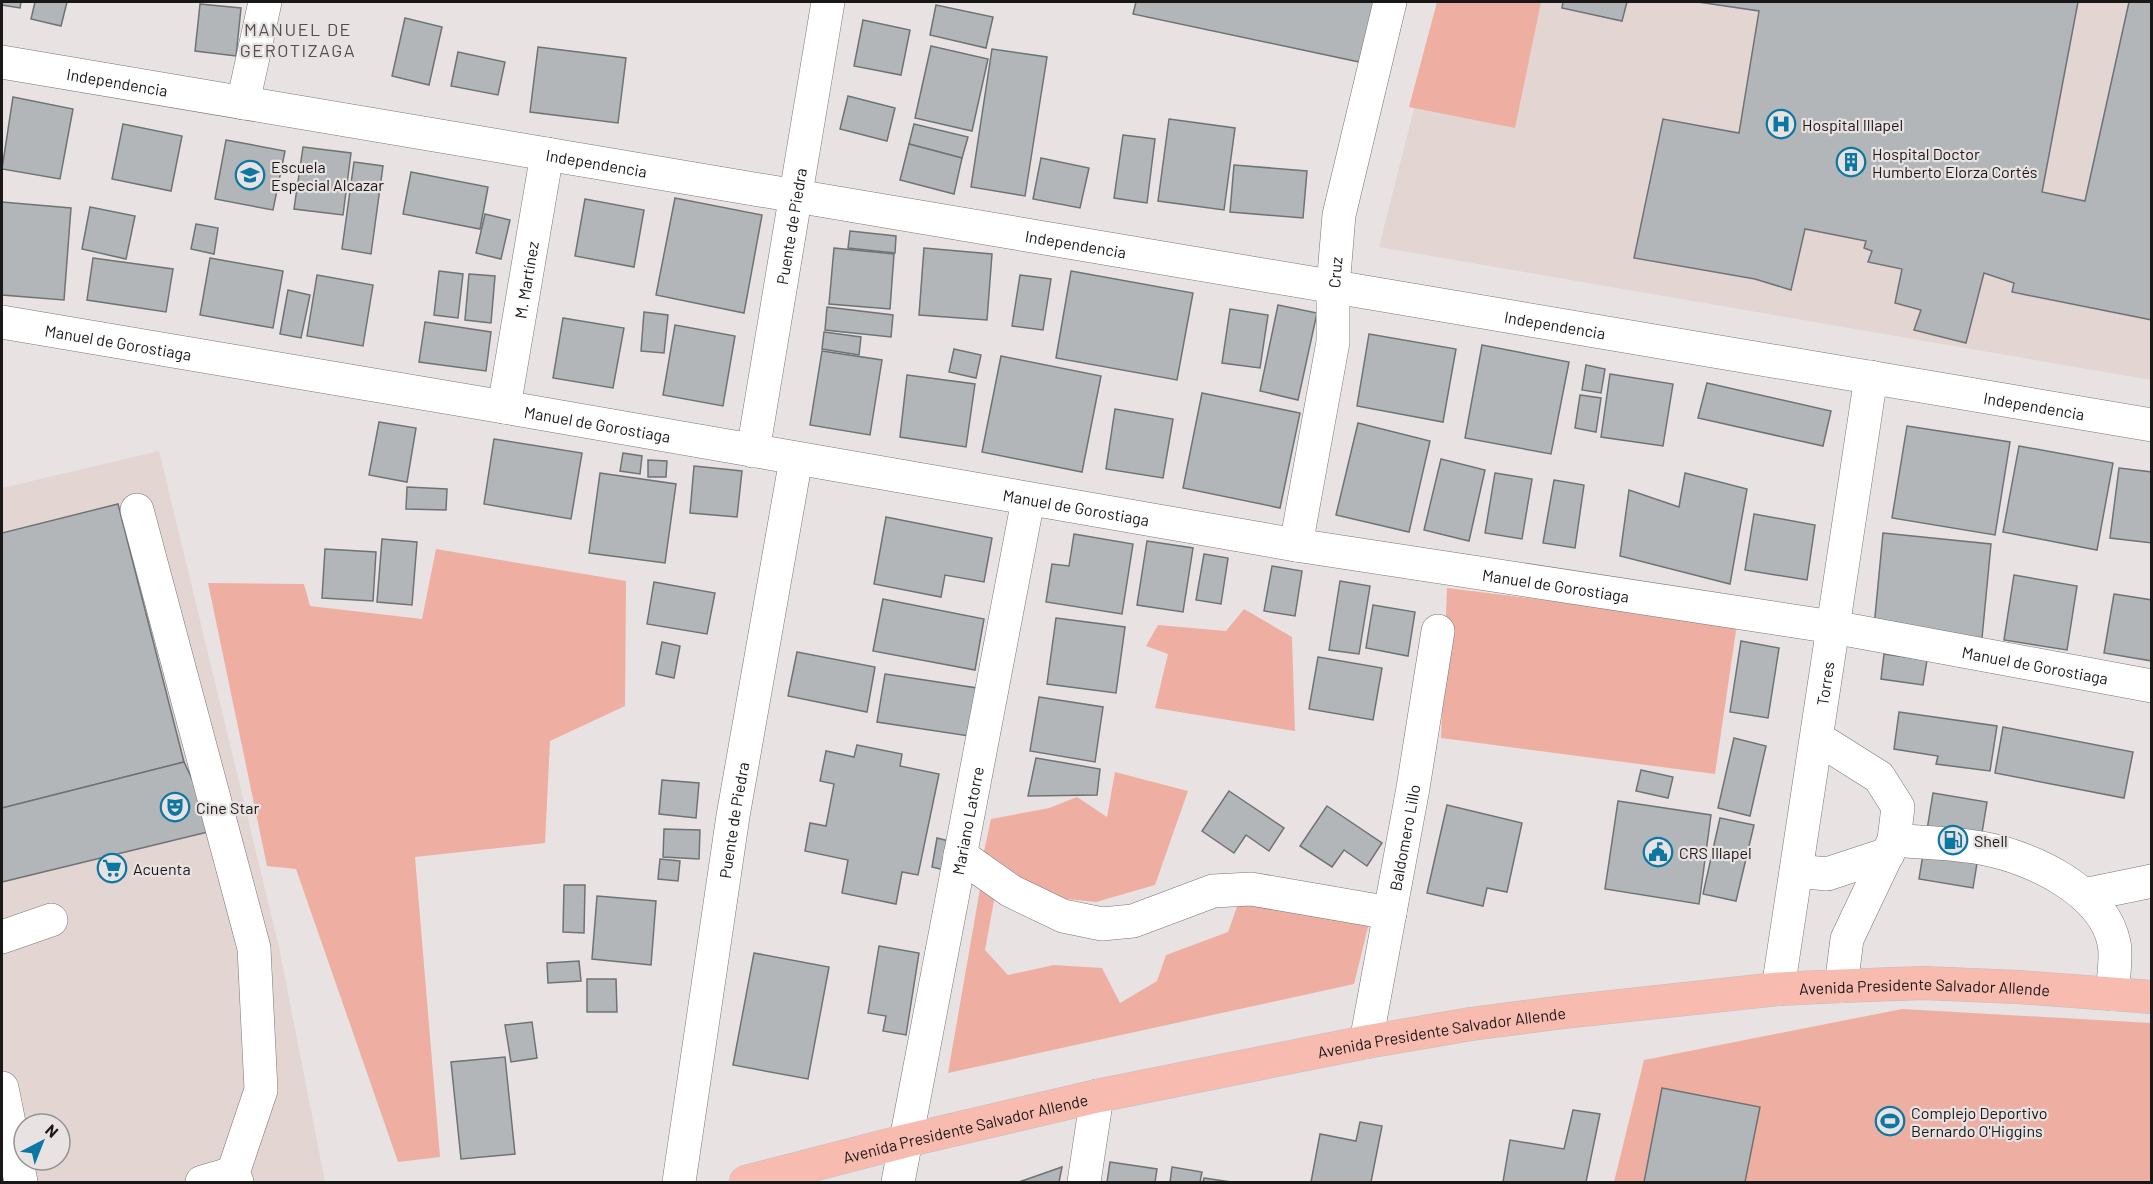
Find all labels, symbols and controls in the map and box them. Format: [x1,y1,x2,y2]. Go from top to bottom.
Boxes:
district label: MANUEL DE GEROTIZAGA [240,18,356,61]
street label: Independencia [65,64,169,99]
hospital icon: Hospital Illapel [1765,108,1797,140]
place label: Hospital Illapel [1802,115,1903,134]
place label: Hospital Doctor Humberto Elorza Cortés [1872,144,2038,181]
street label: Independencia [545,145,649,180]
building icon: Hospital Doctor Humberto Elorza Cortés [1835,146,1867,178]
place label: Escuela Especial Alcazar [271,157,384,194]
school or university icon: Escuela Especial Alcazar [234,159,266,191]
street label: Puente de Piedra [771,166,810,286]
street label: Independencia [1024,225,1128,261]
street label: M. Martínez [510,240,542,320]
street label: Cruz [1323,256,1345,289]
street label: Independencia [1503,306,1607,342]
street label: Manuel de Gorostiaga [44,320,193,363]
street label: Independencia [1982,387,2086,423]
street label: Manuel de Gorostiaga [523,401,672,445]
street label: Manuel de Gorostiaga [1002,485,1151,529]
street label: Manuel de Gorostiaga [1481,564,1631,605]
street label: Manuel de Gorostiaga [1961,642,2110,687]
street label: Torres [1812,660,1837,707]
street label: Puente de Piedra [714,760,752,880]
street label: Mariano Latorre [947,765,987,876]
street label: Baldomero Lillo [1385,783,1423,892]
theatre icon: Cine Star [159,791,191,823]
place label: Cine Star [196,798,259,817]
fuel station icon: Shell [1937,824,1969,856]
place label: Shell [1974,831,2008,850]
public building icon: CRS Illapel [1642,836,1674,868]
place label: CRS Illapel [1679,843,1752,862]
supermarket icon: Acuenta [96,852,128,884]
place label: Acuenta [133,859,191,878]
street label: Avenida Presidente Salvador Allende [1799,973,2051,999]
street label: Avenida Presidente Salvador Allende [1316,1002,1567,1061]
street label: Avenida Presidente Salvador Allende [841,1089,1090,1166]
place label: Complejo Deportivo Bernardo O'Higgins [1911,1103,2047,1140]
sports icon: Complejo Deportivo Bernardo O'Higgins [1874,1105,1906,1137]
north arrow [12,1112,72,1172]
text: N [42,1120,63,1141]

